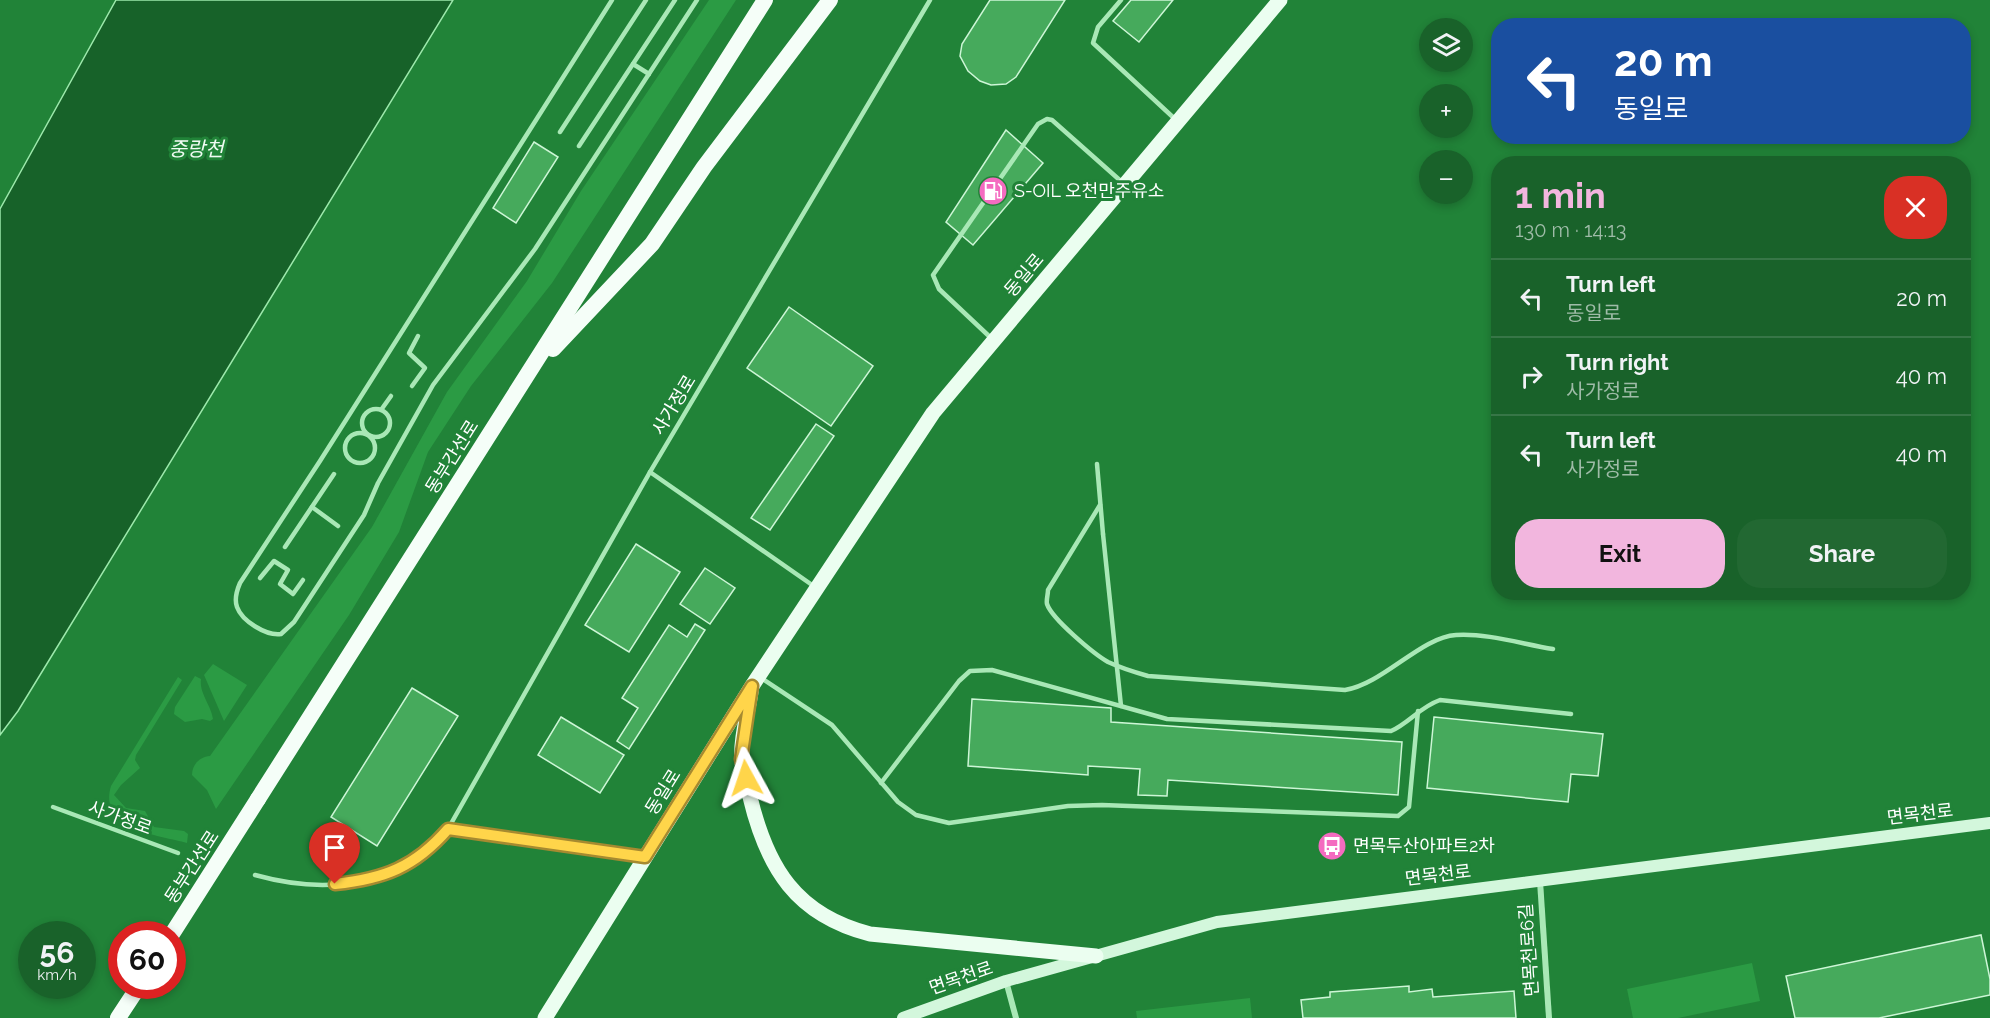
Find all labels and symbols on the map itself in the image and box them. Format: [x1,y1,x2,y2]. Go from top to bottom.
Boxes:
water label: 중랑천 [168,137,226,161]
fuel station icon: S-OIL 오천만주유소 [977,175,1009,207]
place label: S-OIL 오천만주유소 [1014,180,1164,201]
street label: 동일로 [1000,249,1048,300]
street label: 사가정로 [648,371,700,439]
street label: 동부간선로 [421,416,482,497]
position arrow [714,746,778,810]
street label: 동일로 [641,765,685,818]
street label: 사가정로 [85,796,155,839]
street label: 면목천로 [1886,799,1954,828]
pin [309,822,360,884]
street label: 동부간선로 [160,826,223,907]
bus stop icon: 면목두산아파트2차 [1316,830,1348,862]
place label: 면목두산아파트2차 [1353,835,1495,856]
street label: 면목천로 [1404,860,1472,889]
street label: 면목천로6길 [1515,903,1542,997]
speed limit sign: 60 [108,921,186,999]
street label: 면목천로 [926,957,996,998]

